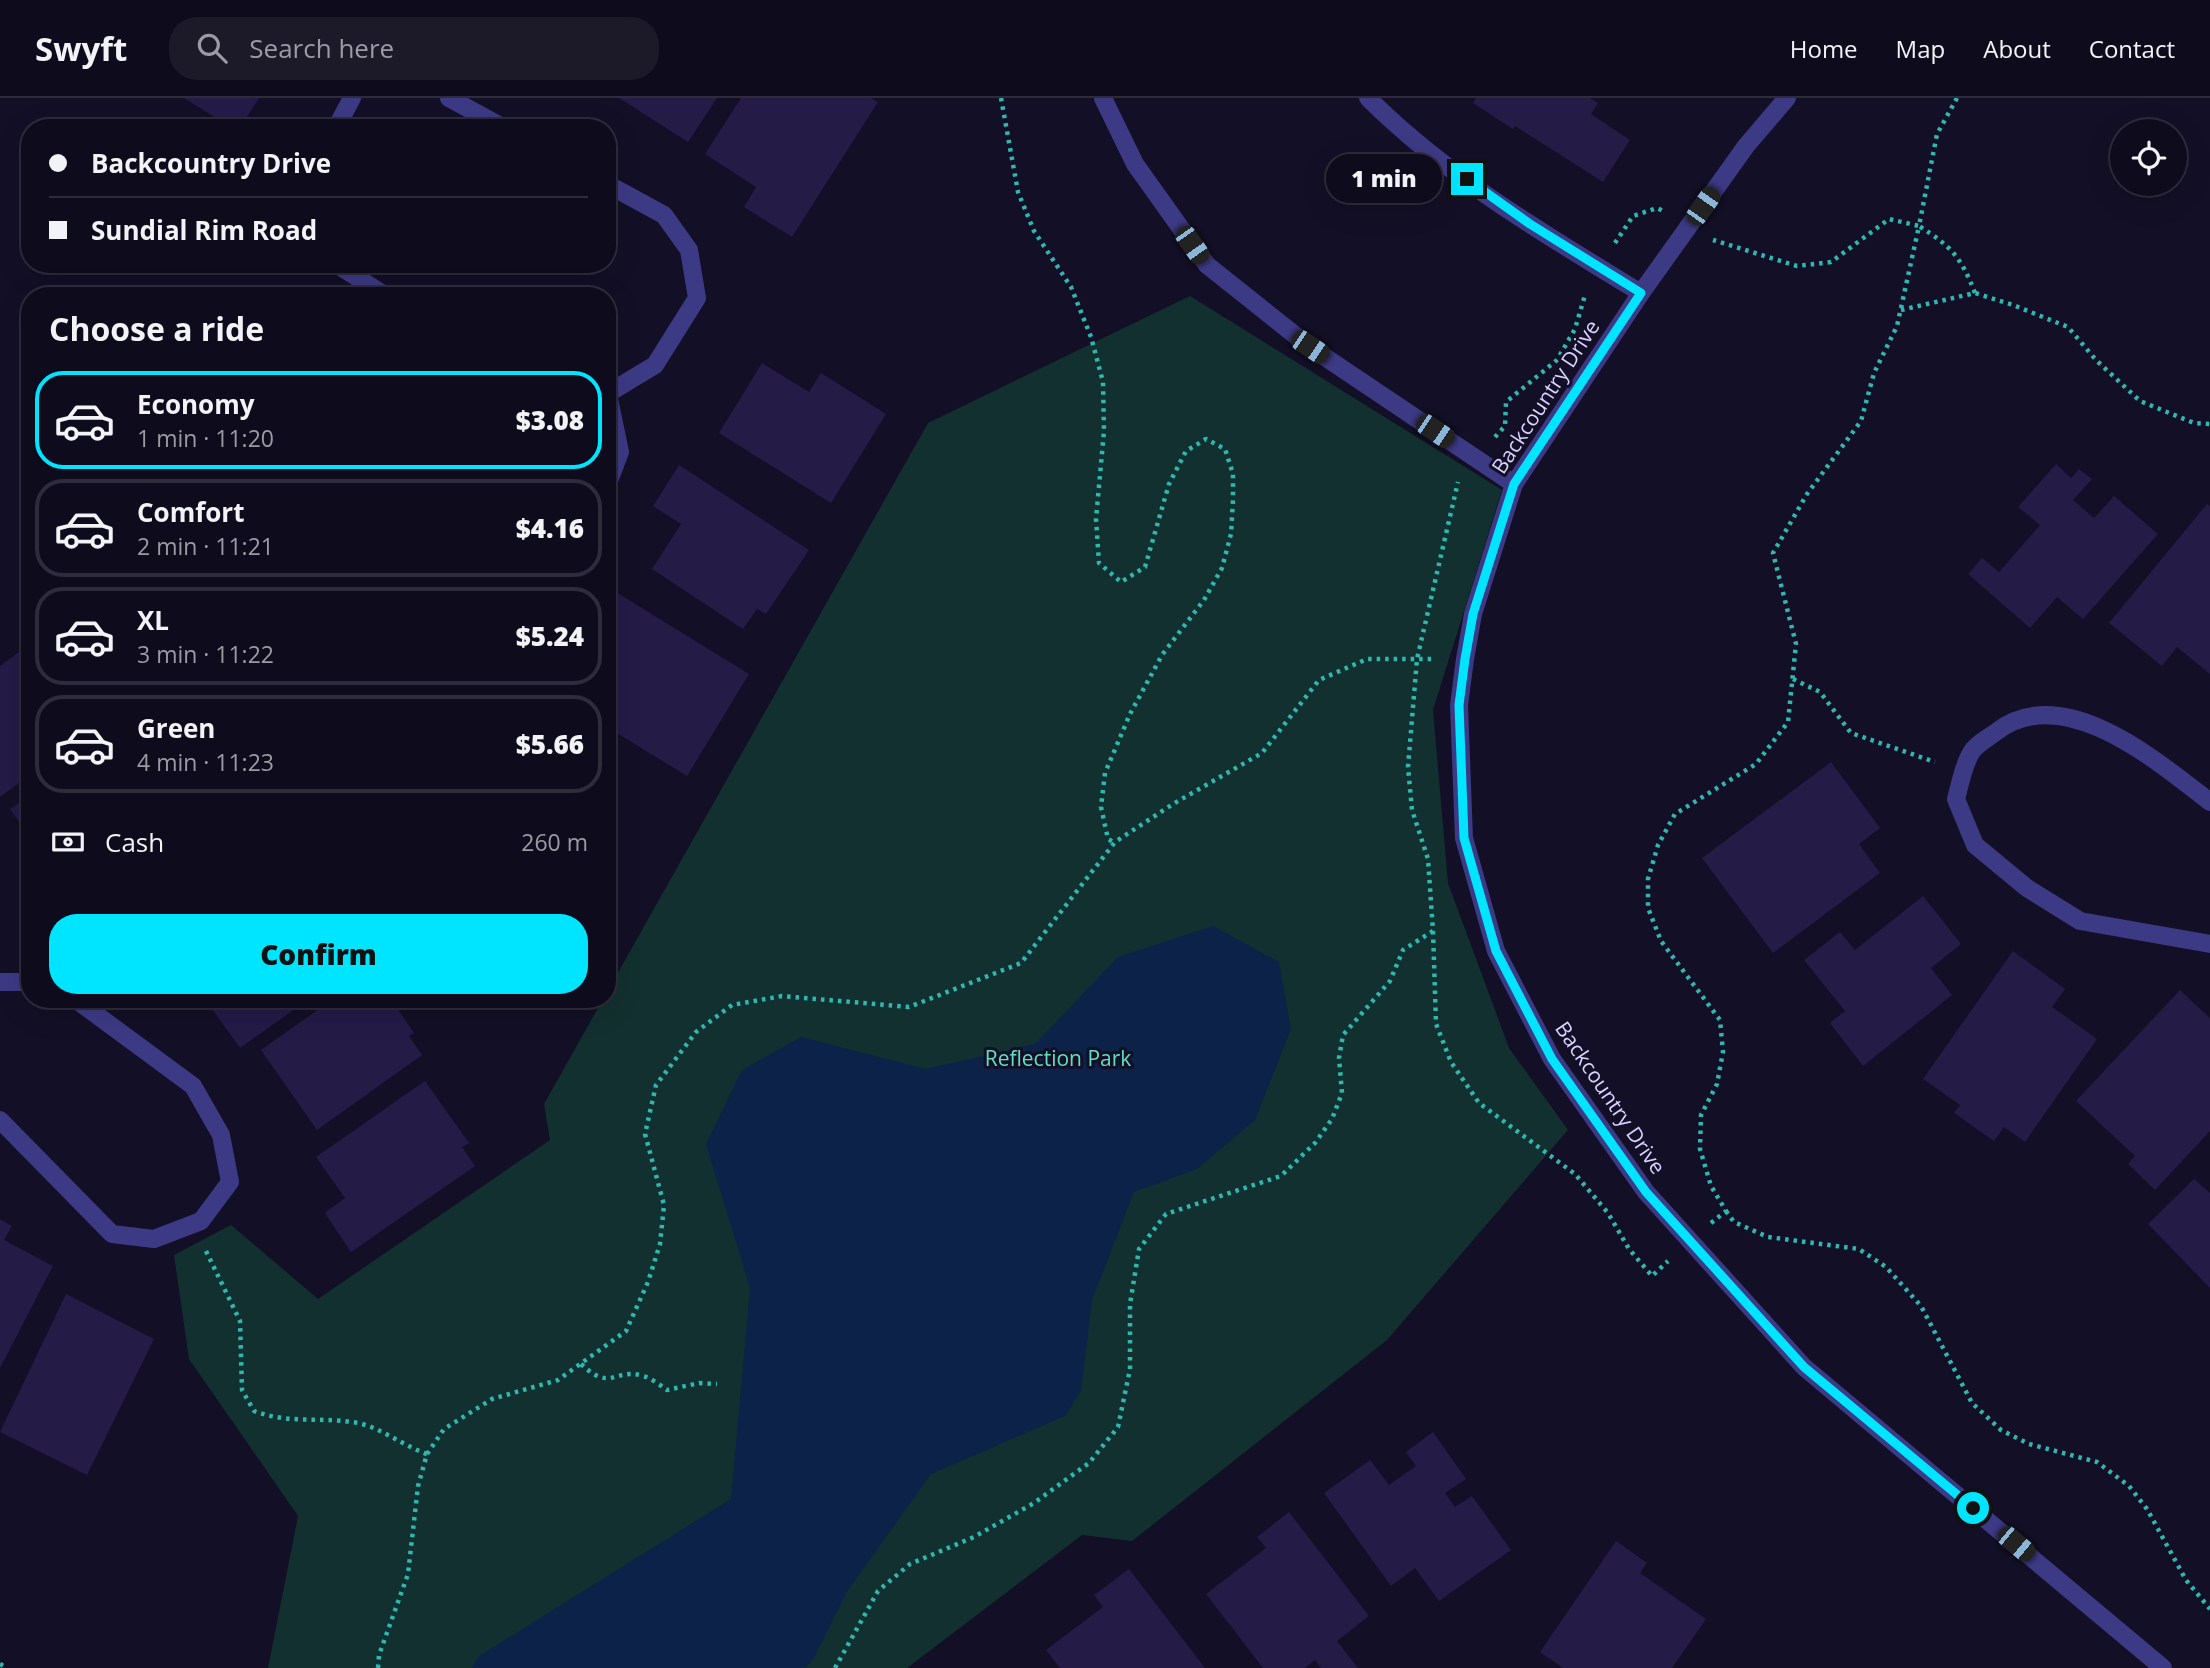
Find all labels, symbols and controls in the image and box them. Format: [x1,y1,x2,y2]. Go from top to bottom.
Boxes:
search box [169,17,659,80]
text: Swyft [35,26,127,71]
icon: search [193,29,231,67]
text: Search here [249,30,394,66]
text: Home [1790,32,1858,65]
text: Map [1896,32,1945,65]
text: About [1983,32,2051,65]
text: Contact [2089,32,2175,65]
map controls [2110,119,2187,196]
button: locate [2110,119,2187,196]
text: Backcountry Drive [91,145,331,181]
callout: 1 min [1327,154,1442,204]
text: 1 min [1351,162,1417,194]
route end [1451,163,1483,195]
car [1683,183,1724,229]
text: Sundial Rim Road [91,212,317,248]
car [1172,222,1213,268]
text: Choose a ride [49,307,264,350]
street label: Backcountry Drive [1485,314,1605,479]
car [1287,327,1334,367]
text: Economy [137,386,255,422]
icon: car [53,389,116,452]
text: $3.08 [516,402,584,438]
car [1412,411,1459,451]
text: 1 min · 11:20 [137,422,274,454]
text: Comfort [137,494,244,530]
icon: car [53,497,116,560]
text: $4.16 [516,510,584,546]
text: 2 min · 11:21 [137,530,274,562]
text: XL [137,602,169,638]
icon: car [53,605,116,668]
text: $5.24 [516,618,584,654]
text: 3 min · 11:22 [137,638,274,670]
text: Green [137,710,215,746]
icon: car [53,713,116,776]
text: $5.66 [516,726,584,762]
text: 4 min · 11:23 [137,746,274,778]
icon: cash [49,823,87,861]
text: Cash [105,824,164,860]
text: 260 m [521,826,588,858]
button: Confirm [49,914,588,994]
street label: Backcountry Drive [1549,1016,1672,1179]
park label: Reflection Park [985,1044,1131,1072]
route start [1957,1492,1989,1524]
car [1994,1522,2039,1566]

